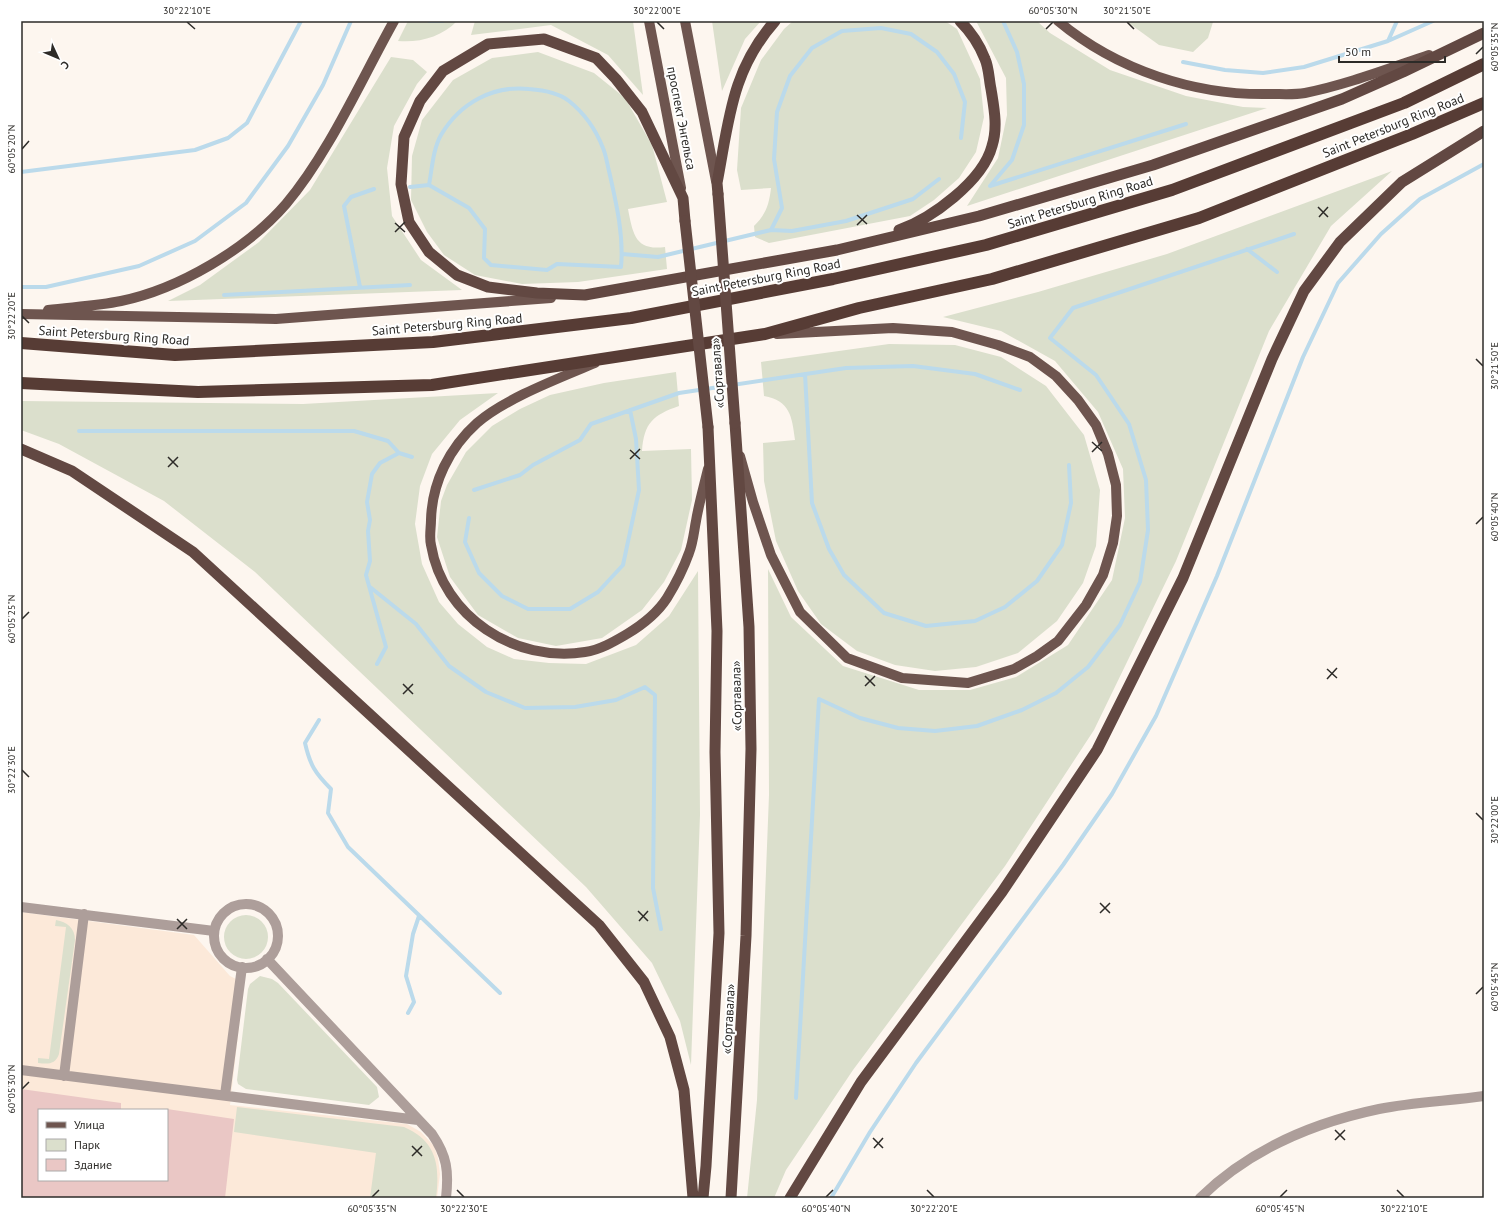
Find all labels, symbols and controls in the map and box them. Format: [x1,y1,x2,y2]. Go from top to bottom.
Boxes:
text: 30°22'10"E [163,4,211,17]
text: 30°22'00"E [633,4,681,17]
text: 60°05'30"N [1028,4,1078,17]
text: 30°21'50"E [1103,4,1151,17]
text: 60°05'35"N [1488,22,1501,72]
north arrow [38,38,78,78]
scale bar [1339,38,1445,64]
text: 50 m [1345,44,1371,59]
text: С [58,58,72,72]
street label: проспект Энгельса [663,65,700,171]
street label: Saint Petersburg Ring Road [1320,89,1466,162]
text: 60°05'20"N [5,124,18,174]
street label: Saint Petersburg Ring Road [1005,172,1155,233]
street label: Saint Petersburg Ring Road [690,255,842,300]
text: 30°22'20"E [5,292,18,340]
street label: Saint Petersburg Ring Road [371,309,523,340]
street label: Saint Petersburg Ring Road [38,322,190,349]
street label: «Сортавала» [707,337,728,409]
text: 30°21'50"E [1488,342,1501,390]
text: 60°05'40"N [1488,492,1501,542]
text: 60°05'25"N [5,594,18,644]
street label: «Сортавала» [727,660,746,732]
text: 30°22'30"E [5,746,18,794]
text: 30°22'00"E [1488,796,1501,844]
text: 60°05'45"N [1488,962,1501,1012]
street label: «Сортавала» [718,983,739,1055]
text: 60°05'30"N [5,1064,18,1114]
legend [38,1109,168,1181]
text: Улица [74,1117,105,1132]
text: Парк [74,1137,100,1152]
text: Здание [74,1157,112,1172]
text: 60°05'35"N [347,1202,397,1215]
text: 30°22'30"E [440,1202,488,1215]
text: 60°05'40"N [801,1202,851,1215]
text: 30°22'20"E [910,1202,958,1215]
text: 60°05'45"N [1255,1202,1305,1215]
text: 30°22'10"E [1380,1202,1428,1215]

